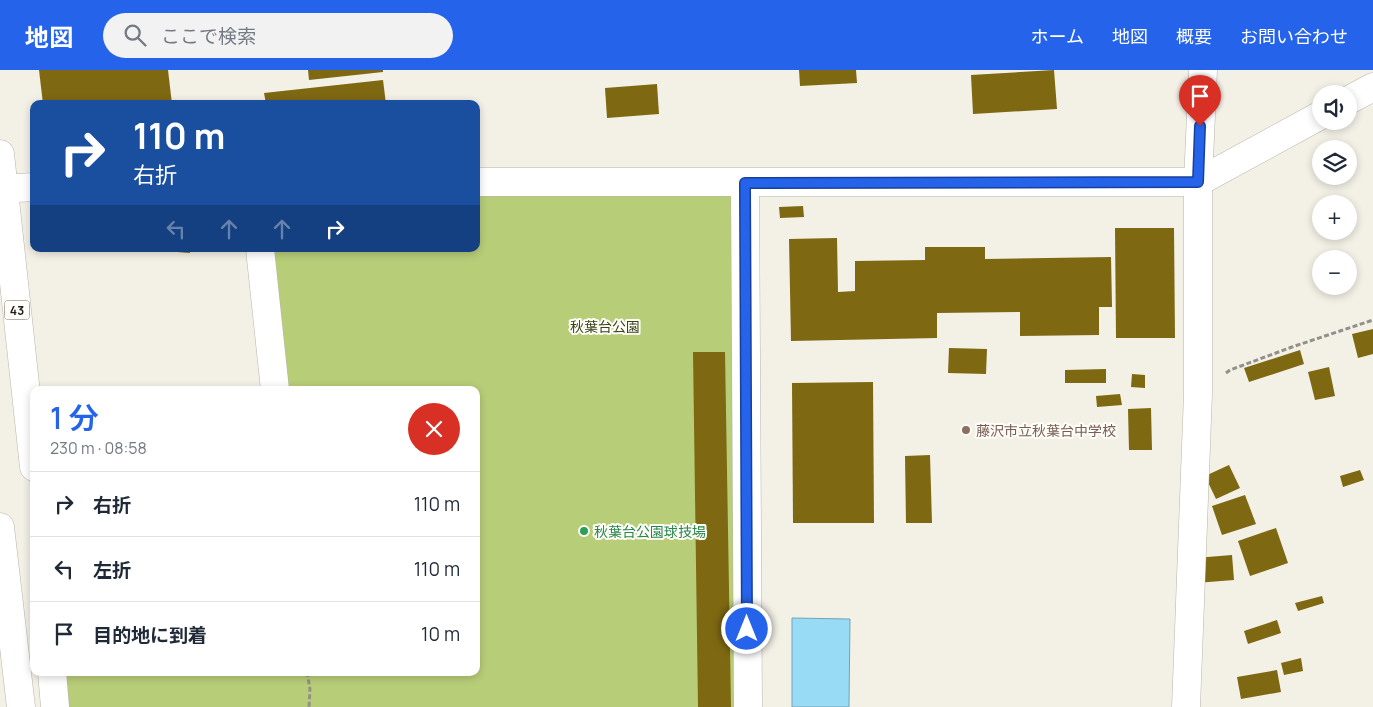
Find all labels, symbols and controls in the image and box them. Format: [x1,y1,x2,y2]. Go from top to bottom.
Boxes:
search box [103,13,453,58]
text: 地図 [25,20,73,53]
icon: search [121,21,149,49]
text: ここで検索 [161,23,256,49]
text: ホーム [1031,24,1084,48]
text: 地図 [1112,24,1148,48]
text: 概要 [1176,24,1212,48]
text: お問い合わせ [1240,24,1348,48]
pin [1179,75,1221,126]
icon: arrive [1186,82,1214,110]
map controls [1312,85,1357,295]
button: sound [1312,85,1357,130]
text: 110 m [133,112,225,160]
icon: right [50,120,115,185]
button: layers [1312,140,1357,185]
text: 右折 [133,160,177,190]
button: + [1312,195,1357,240]
icon: left [162,215,190,243]
icon: ahead [215,215,243,243]
icon: ahead [268,215,296,243]
icon: right [321,215,349,243]
button: − [1312,250,1357,295]
road number: 43 [4,300,30,320]
park label: 秋葉台公園 [570,317,640,336]
text: 1 分 [50,397,99,438]
button: close [408,403,460,455]
place label: 藤沢市立秋葉台中学校 [976,421,1116,440]
marker: 藤沢市立秋葉台中学校 [960,424,972,436]
text: 230 m · 08:58 [50,437,147,459]
icon: right [50,490,78,518]
text: 110 m [414,491,460,517]
text: 右折 [93,492,131,518]
place label: 秋葉台公園球技場 [594,522,706,541]
marker: 秋葉台公園球技場 [578,525,590,537]
icon: left [50,555,78,583]
text: 110 m [414,556,460,582]
text: 左折 [93,557,131,583]
position arrow [720,602,772,654]
icon: arrive [50,620,78,648]
text: 10 m [421,621,460,647]
text: 目的地に到着 [93,622,207,648]

